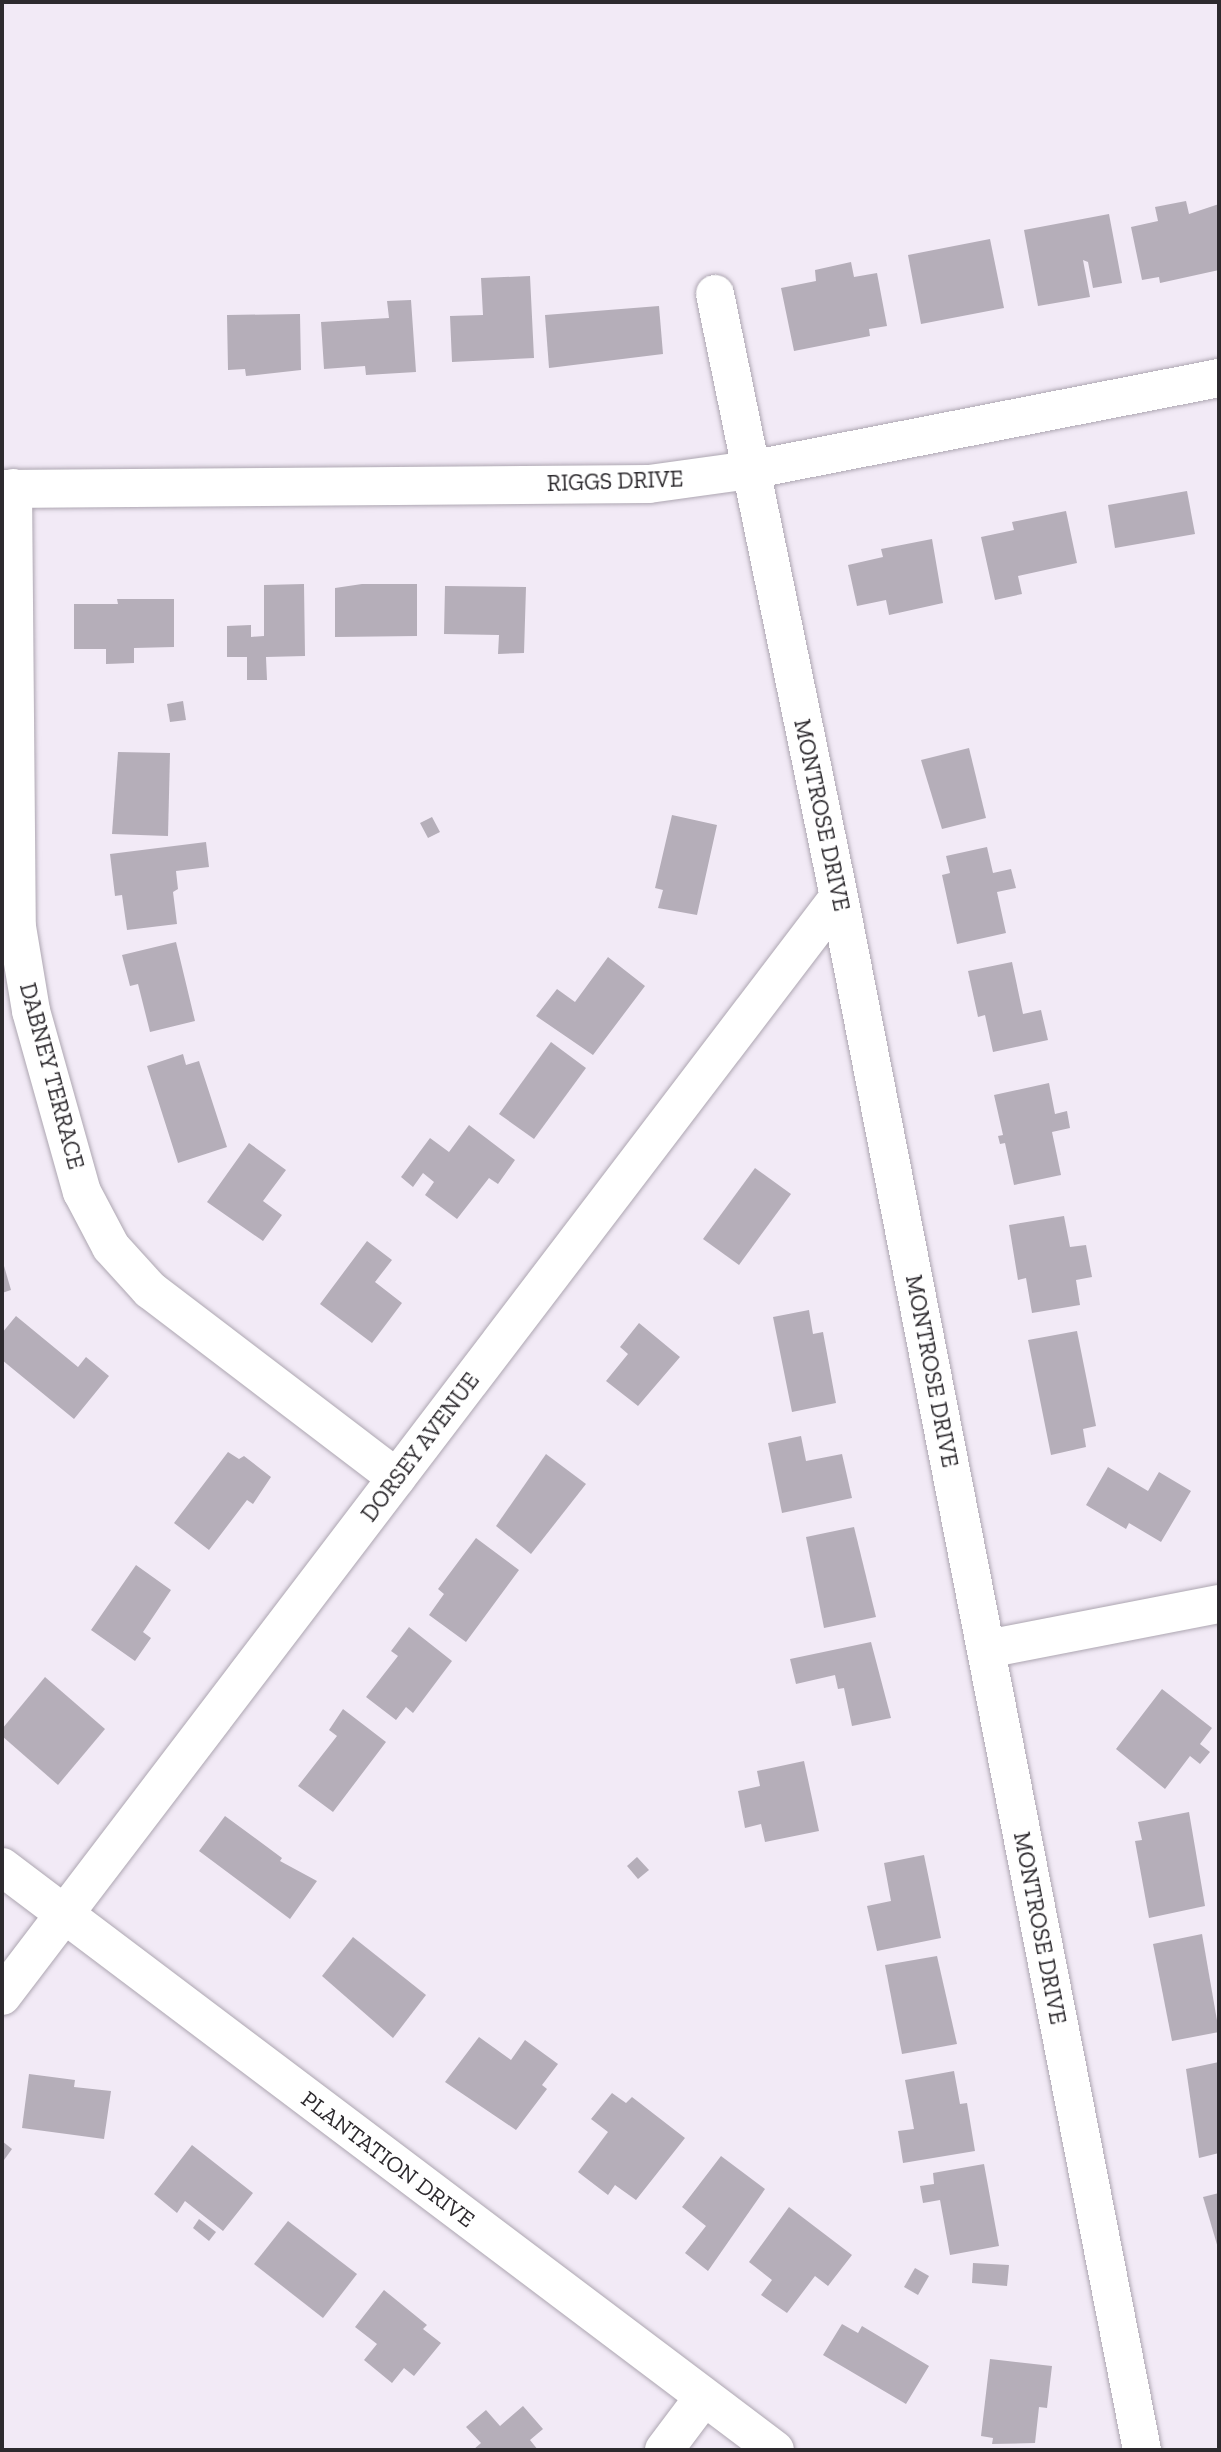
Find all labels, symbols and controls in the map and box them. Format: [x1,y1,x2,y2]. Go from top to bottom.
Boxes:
street label: RIGGS DRIVE [546,465,684,497]
street label: MONTROSE DRIVE [788,717,856,913]
street label: DABNEY TERRACE [14,979,90,1173]
street label: MONTROSE DRIVE [900,1272,964,1470]
street label: DORSEY AVENUE [355,1367,485,1527]
street label: MONTROSE DRIVE [1008,1829,1072,2027]
street label: PLANTATION DRIVE [296,2085,480,2233]

